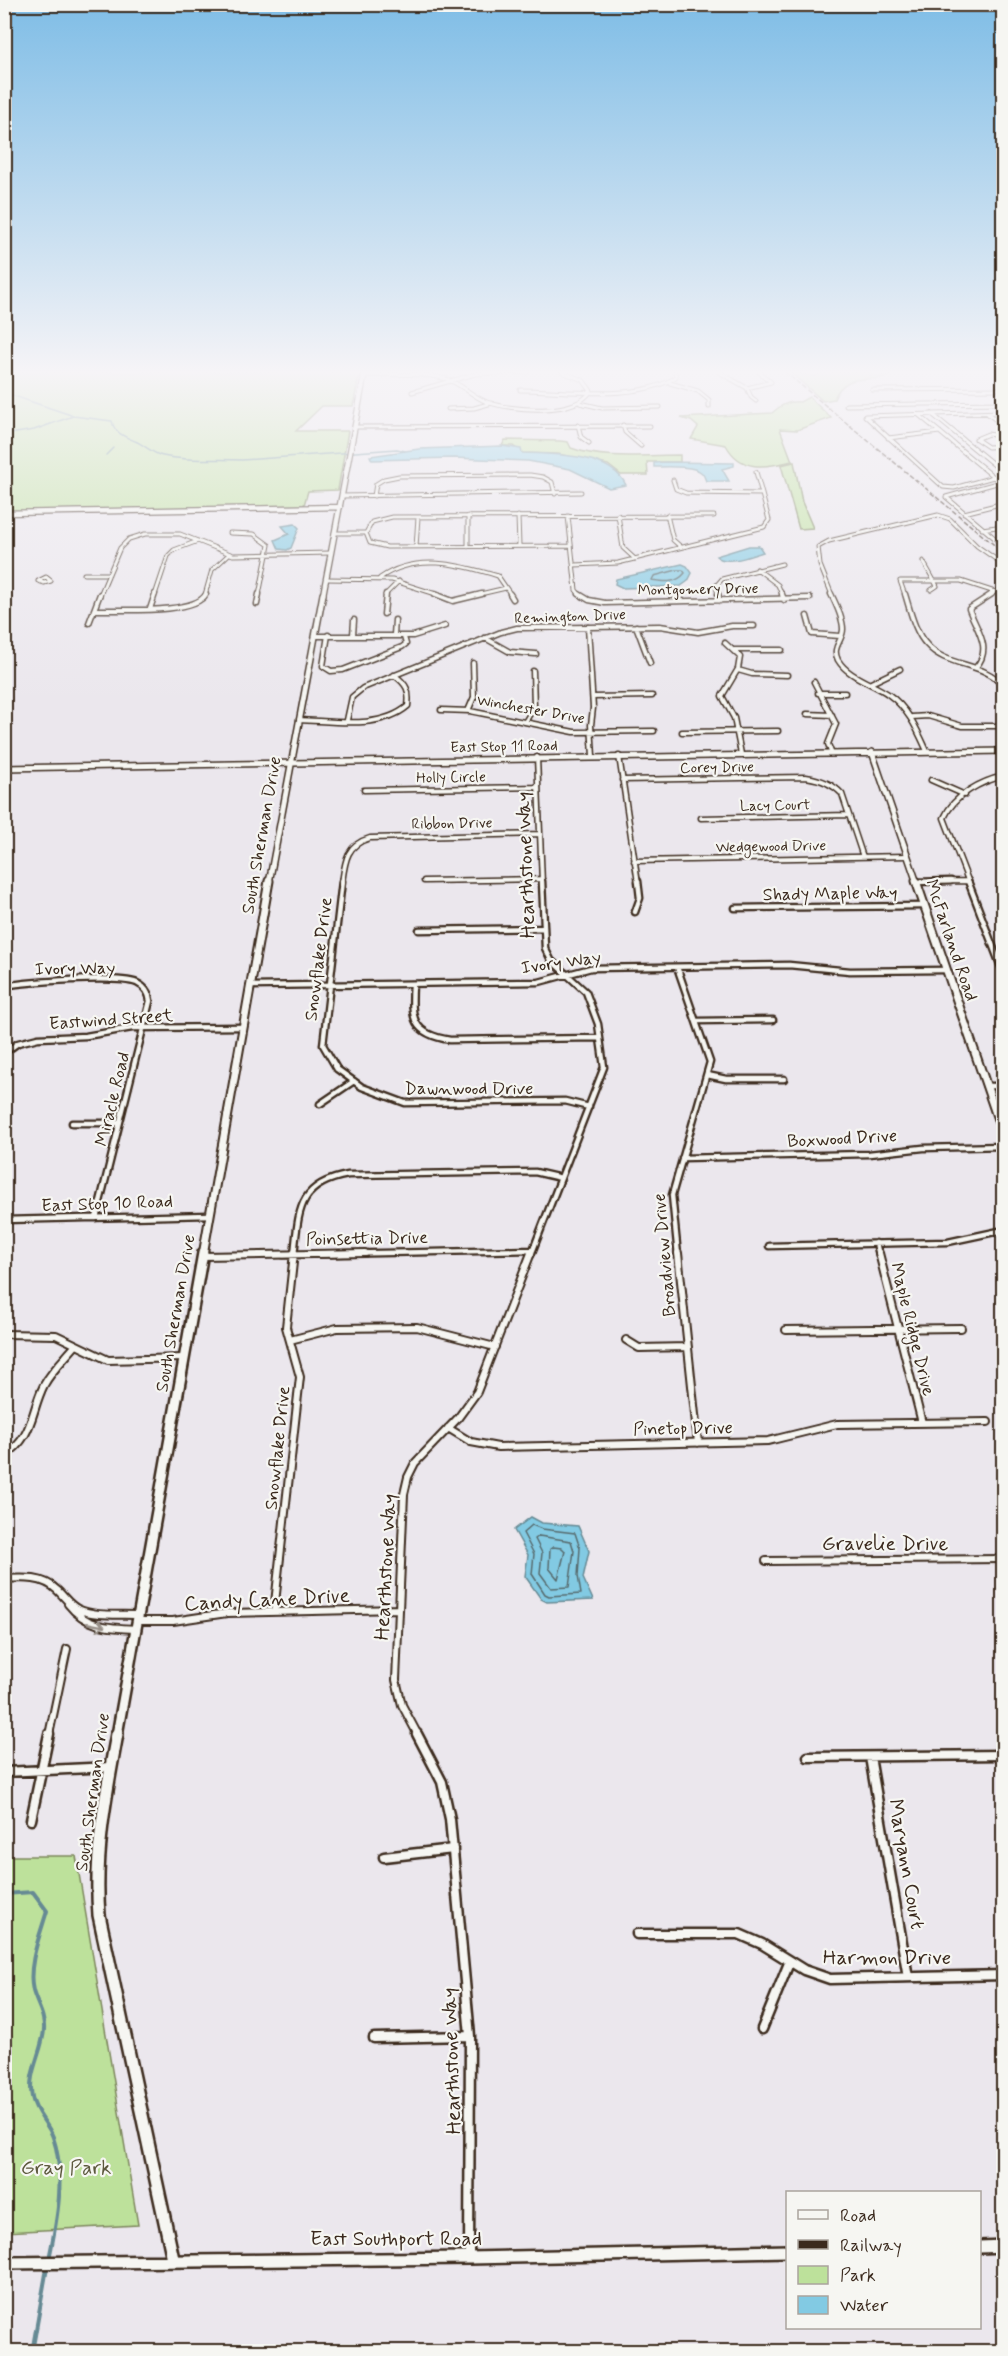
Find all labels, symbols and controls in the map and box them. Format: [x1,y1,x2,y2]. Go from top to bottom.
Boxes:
street label: Montgomery Drive [637,579,759,601]
street label: Remington Drive [514,605,626,629]
street label: Winchester Drive [475,691,587,729]
street label: East Stop 11 Road [450,736,558,758]
street label: South Sherman Drive [236,754,288,916]
street label: Corey Drive [680,757,754,779]
street label: Holly Circle [416,767,486,789]
street label: Hearthstone Way [509,791,543,939]
street label: Lacy Court [740,795,810,817]
street label: Ribbon Drive [411,813,493,835]
street label: Wedgewood Drive [716,836,827,859]
street label: McFarland Road [919,876,983,1004]
street label: Shady Maple Way [762,881,898,907]
street label: Snowflake Drive [299,896,339,1022]
street label: Ivory Way [520,946,603,980]
street label: Ivory Way [35,956,115,982]
street label: Eastwind Street [48,1004,174,1036]
street label: Miracle Road [90,1050,136,1149]
street label: Dawnwood Drive [405,1077,533,1101]
street label: Boxwood Drive [786,1124,898,1154]
street label: East Stop 10 Road [41,1190,173,1218]
street label: Broadview Drive [648,1192,682,1317]
street label: Poinsettia Drive [306,1226,428,1252]
street label: South Sherman Drive [150,1232,202,1394]
street label: Maple Ridge Drive [883,1260,940,1399]
street label: Snowflake Drive [260,1385,296,1511]
street label: Pinetop Drive [633,1416,733,1442]
street label: Hearthstone Way [368,1493,404,1641]
street label: Gravelie Drive [822,1530,948,1558]
street label: Candy Cane Drive [184,1582,351,1618]
one-way arrow [85,1620,105,1631]
street label: South Sherman Drive [70,1711,116,1873]
street label: Maryann Court [881,1797,931,1932]
street label: Harmon Drive [823,1944,951,1972]
street label: Hearthstone Way [435,1987,469,2135]
park label: Gray Park [21,2154,111,2182]
legend [786,2191,981,2329]
text: Road [840,2204,876,2228]
street label: East Southport Road [310,2225,482,2253]
text: Railway [840,2234,902,2258]
text: Park [840,2264,876,2288]
text: Water [840,2294,889,2318]

